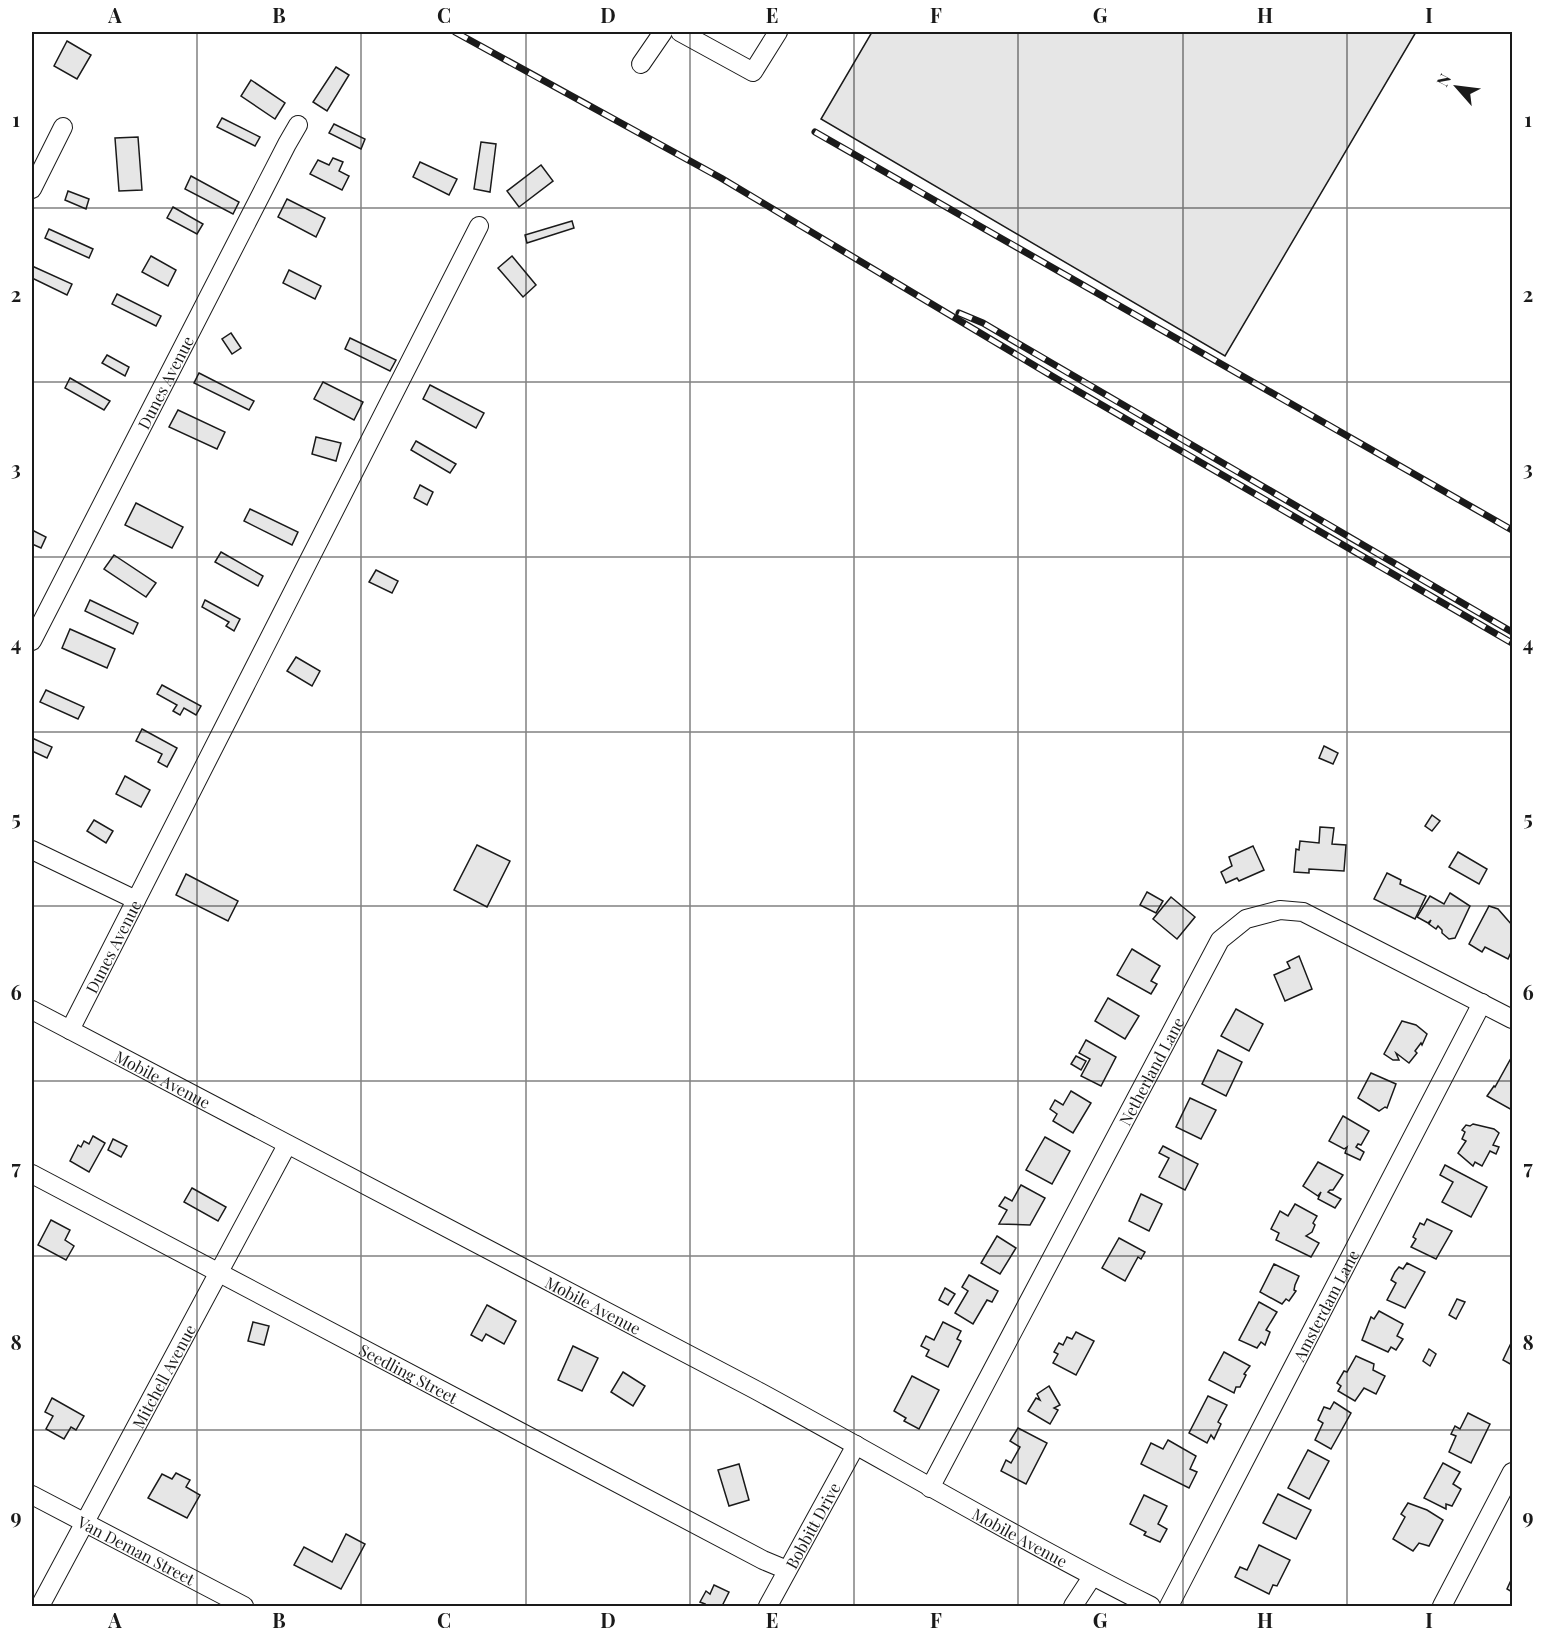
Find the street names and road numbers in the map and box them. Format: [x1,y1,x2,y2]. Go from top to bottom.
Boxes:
street label: Dunes Avenue [132,332,197,432]
street label: Dunes Avenue [80,896,145,996]
street label: Netherland Lane [1114,1013,1188,1129]
street label: Mobile Avenue [112,1045,214,1112]
street label: Amsterdam Lane [1287,1246,1363,1365]
street label: Mobile Avenue [542,1271,645,1338]
street label: Mitchell Avenue [127,1320,200,1432]
street label: Seedling Street [356,1338,462,1408]
street label: Bobbitt Drive [780,1479,844,1572]
street label: Mobile Avenue [969,1502,1071,1571]
street label: Van Deman Street [74,1510,199,1589]

